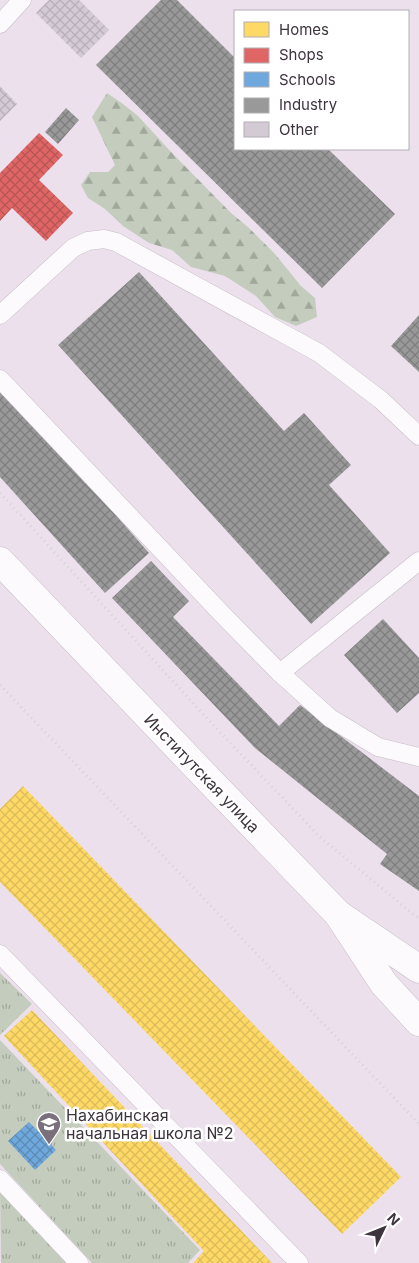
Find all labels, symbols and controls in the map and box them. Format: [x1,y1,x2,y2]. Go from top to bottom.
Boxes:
legend [234,10,409,150]
text: Homes [279,20,329,39]
text: Shops [279,45,324,64]
text: Schools [279,70,336,89]
text: Industry [279,95,338,114]
text: Other [279,120,319,139]
street label: Институтская улица [140,709,264,837]
place label: Нахабинская начальная школа №2 [66,1105,234,1143]
school or university icon: Нахабинская начальная школа №2 [36,1111,62,1145]
north arrow [359,1203,409,1253]
text: N [384,1209,404,1228]

